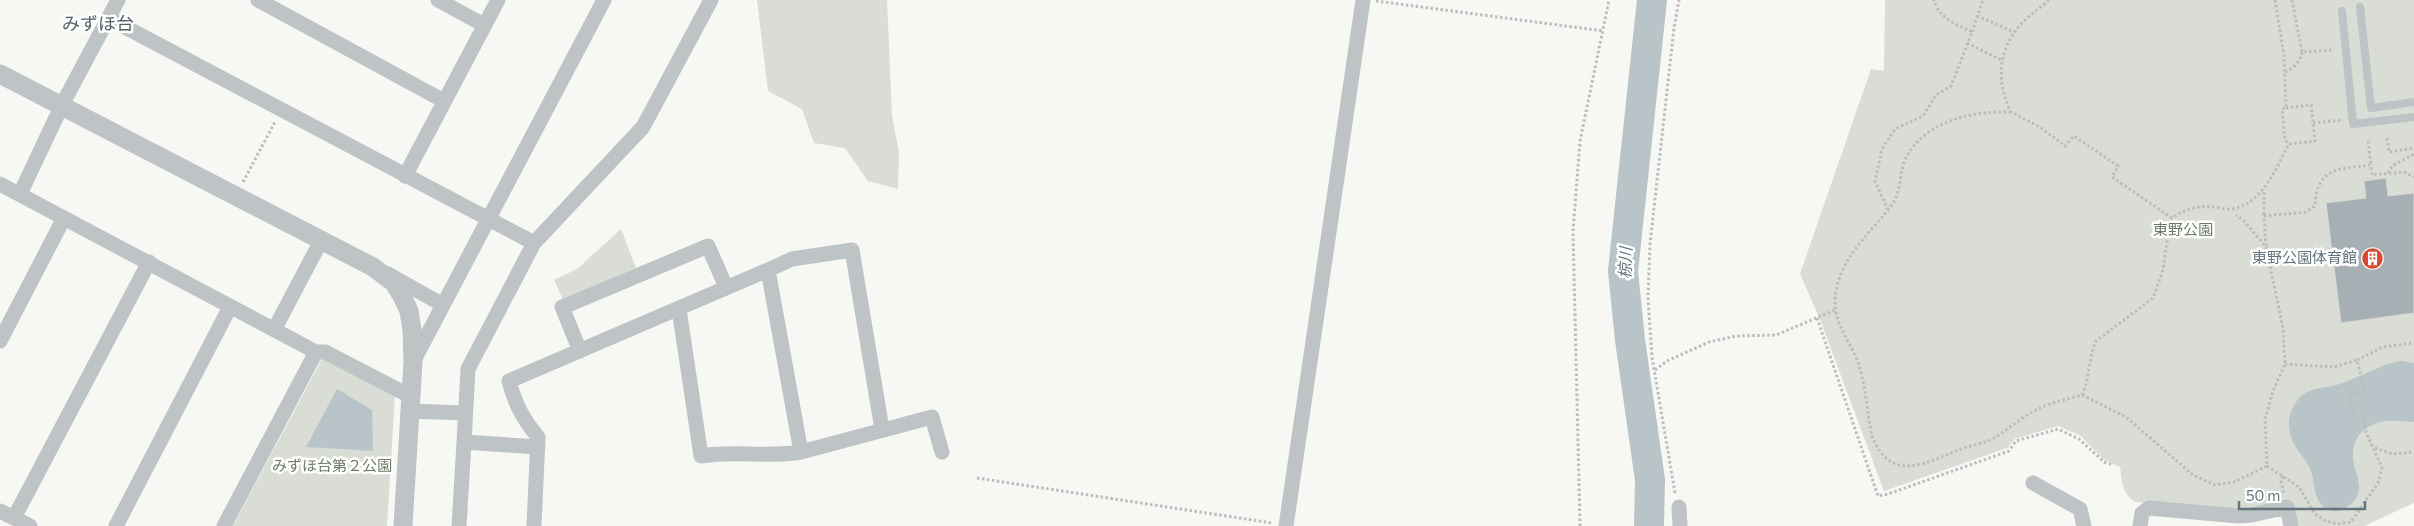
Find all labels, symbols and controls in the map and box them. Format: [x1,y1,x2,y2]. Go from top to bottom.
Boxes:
district label: みずほ台 [62,12,134,34]
park label: 東野公園 [2153,220,2213,238]
water label: 椋川 [1614,245,1635,279]
building icon: 東野公園体育館 [2361,246,2385,270]
place label: 東野公園体育館 [2252,248,2357,266]
park label: みずほ台第２公園 [272,456,392,474]
scale bar [2239,478,2365,510]
text: 50 m [2246,486,2280,504]

